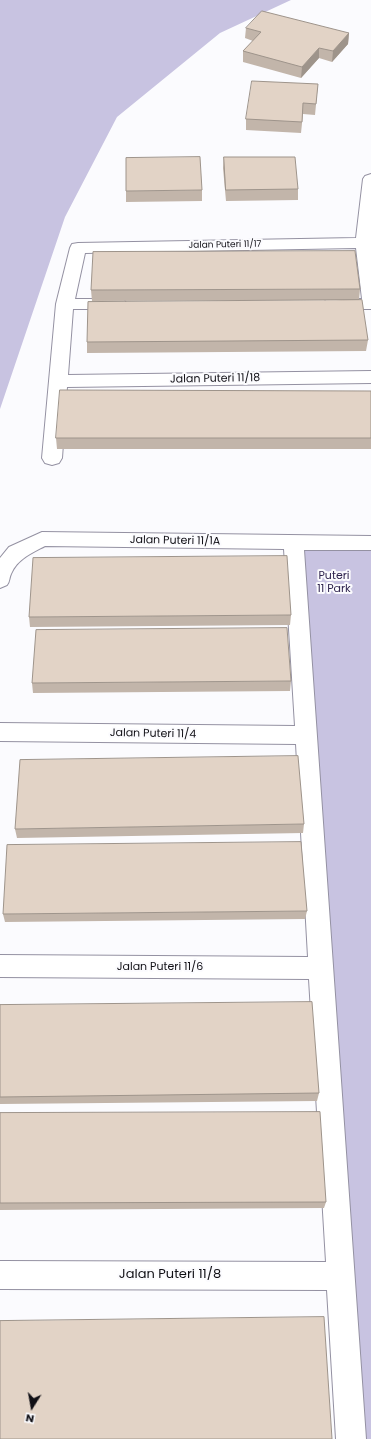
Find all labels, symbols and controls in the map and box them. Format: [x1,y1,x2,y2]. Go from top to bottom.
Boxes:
street label: Jalan Puteri 11/17 [188,239,262,251]
street label: Jalan Puteri 11/18 [170,372,260,386]
street label: Jalan Puteri 11/1A [130,534,220,548]
park label: Puteri 11 Park [317,569,351,595]
street label: Jalan Puteri 11/4 [110,727,196,741]
street label: Jalan Puteri 11/6 [117,960,203,974]
street label: Jalan Puteri 11/8 [119,1267,221,1283]
north arrow [12,1387,52,1427]
text: N [24,1410,35,1427]

